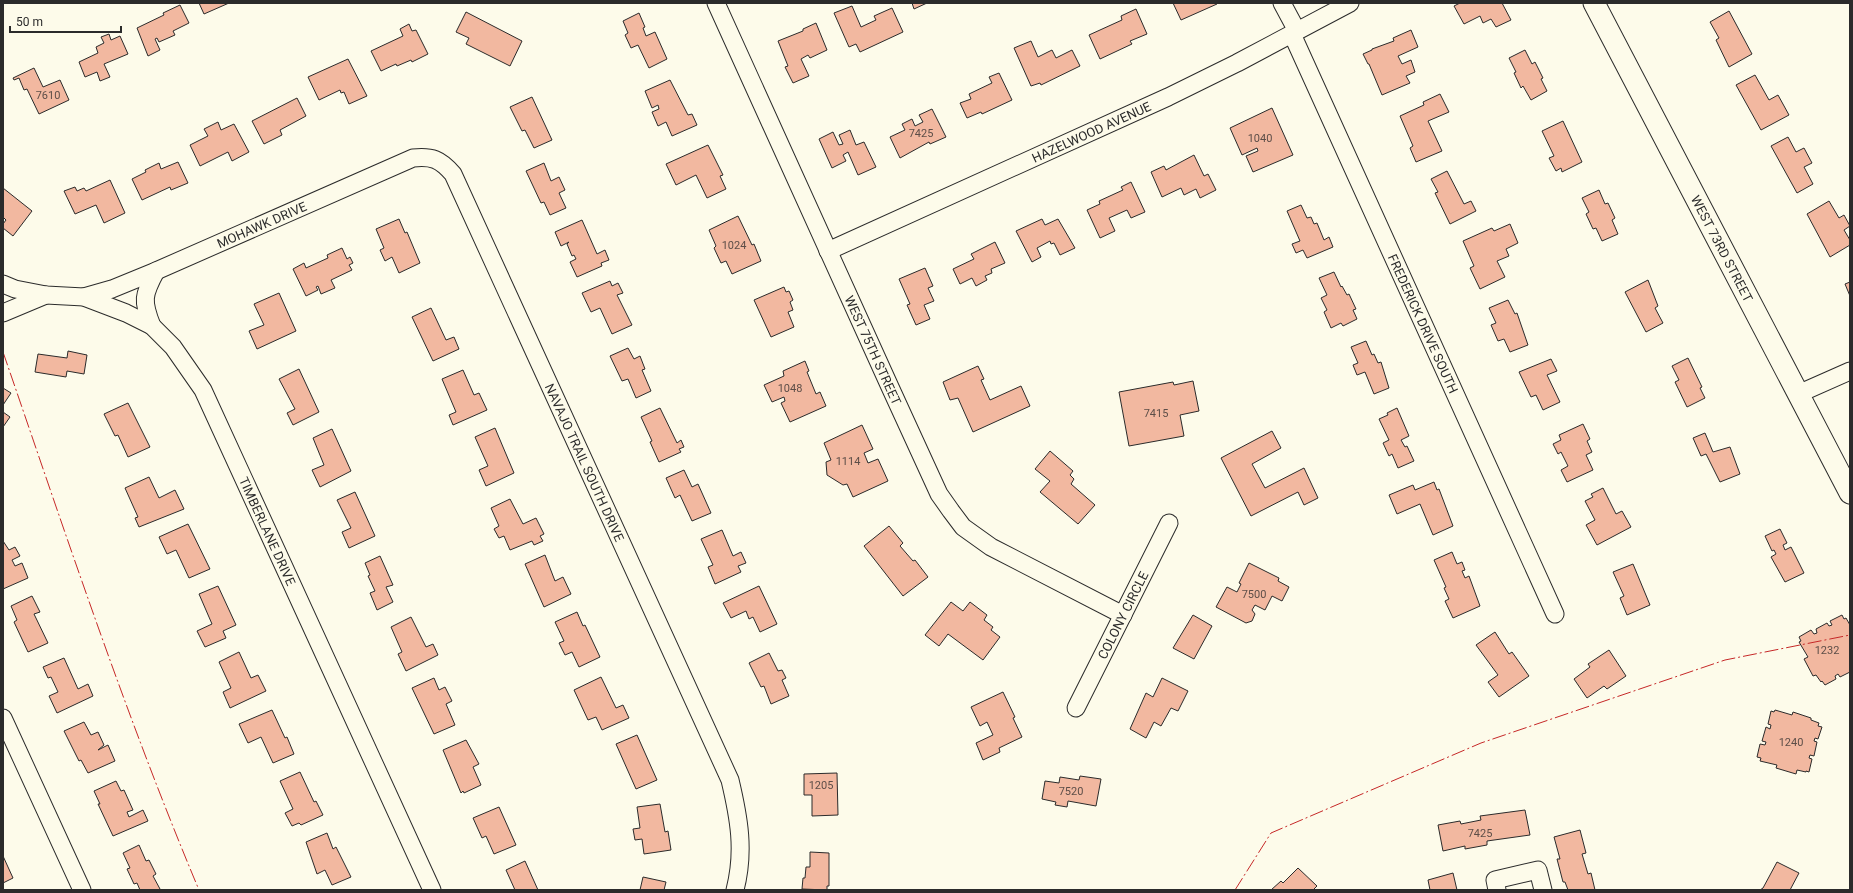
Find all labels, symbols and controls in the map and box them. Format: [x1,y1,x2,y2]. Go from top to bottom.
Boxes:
scale bar [10,8,121,34]
text: 50 m [16,15,43,29]
house number: 7610 [36,89,60,102]
street label: HAZELWOOD AVENUE [1029,98,1153,165]
house number: 7425 [909,127,933,140]
house number: 1040 [1248,132,1272,145]
street label: WEST 73RD STREET [1688,193,1756,304]
street label: MOHAWK DRIVE [214,198,309,251]
house number: 1024 [722,239,746,252]
street label: FREDERICK DRIVE SOUTH [1385,252,1461,396]
street label: WEST 75TH STREET [842,293,905,407]
street label: NAVAJO TRAIL SOUTH DRIVE [542,381,627,544]
house number: 1048 [778,382,802,395]
house number: 7415 [1144,407,1168,420]
house number: 1114 [836,455,860,468]
street label: TIMBERLANE DRIVE [236,475,299,588]
street label: COLONY CIRCLE [1094,569,1151,661]
house number: 7500 [1242,588,1266,601]
house number: 1232 [1815,644,1839,657]
house number: 1240 [1779,736,1803,749]
house number: 1205 [809,779,833,792]
house number: 7520 [1059,785,1083,798]
house number: 7425 [1468,827,1492,840]

